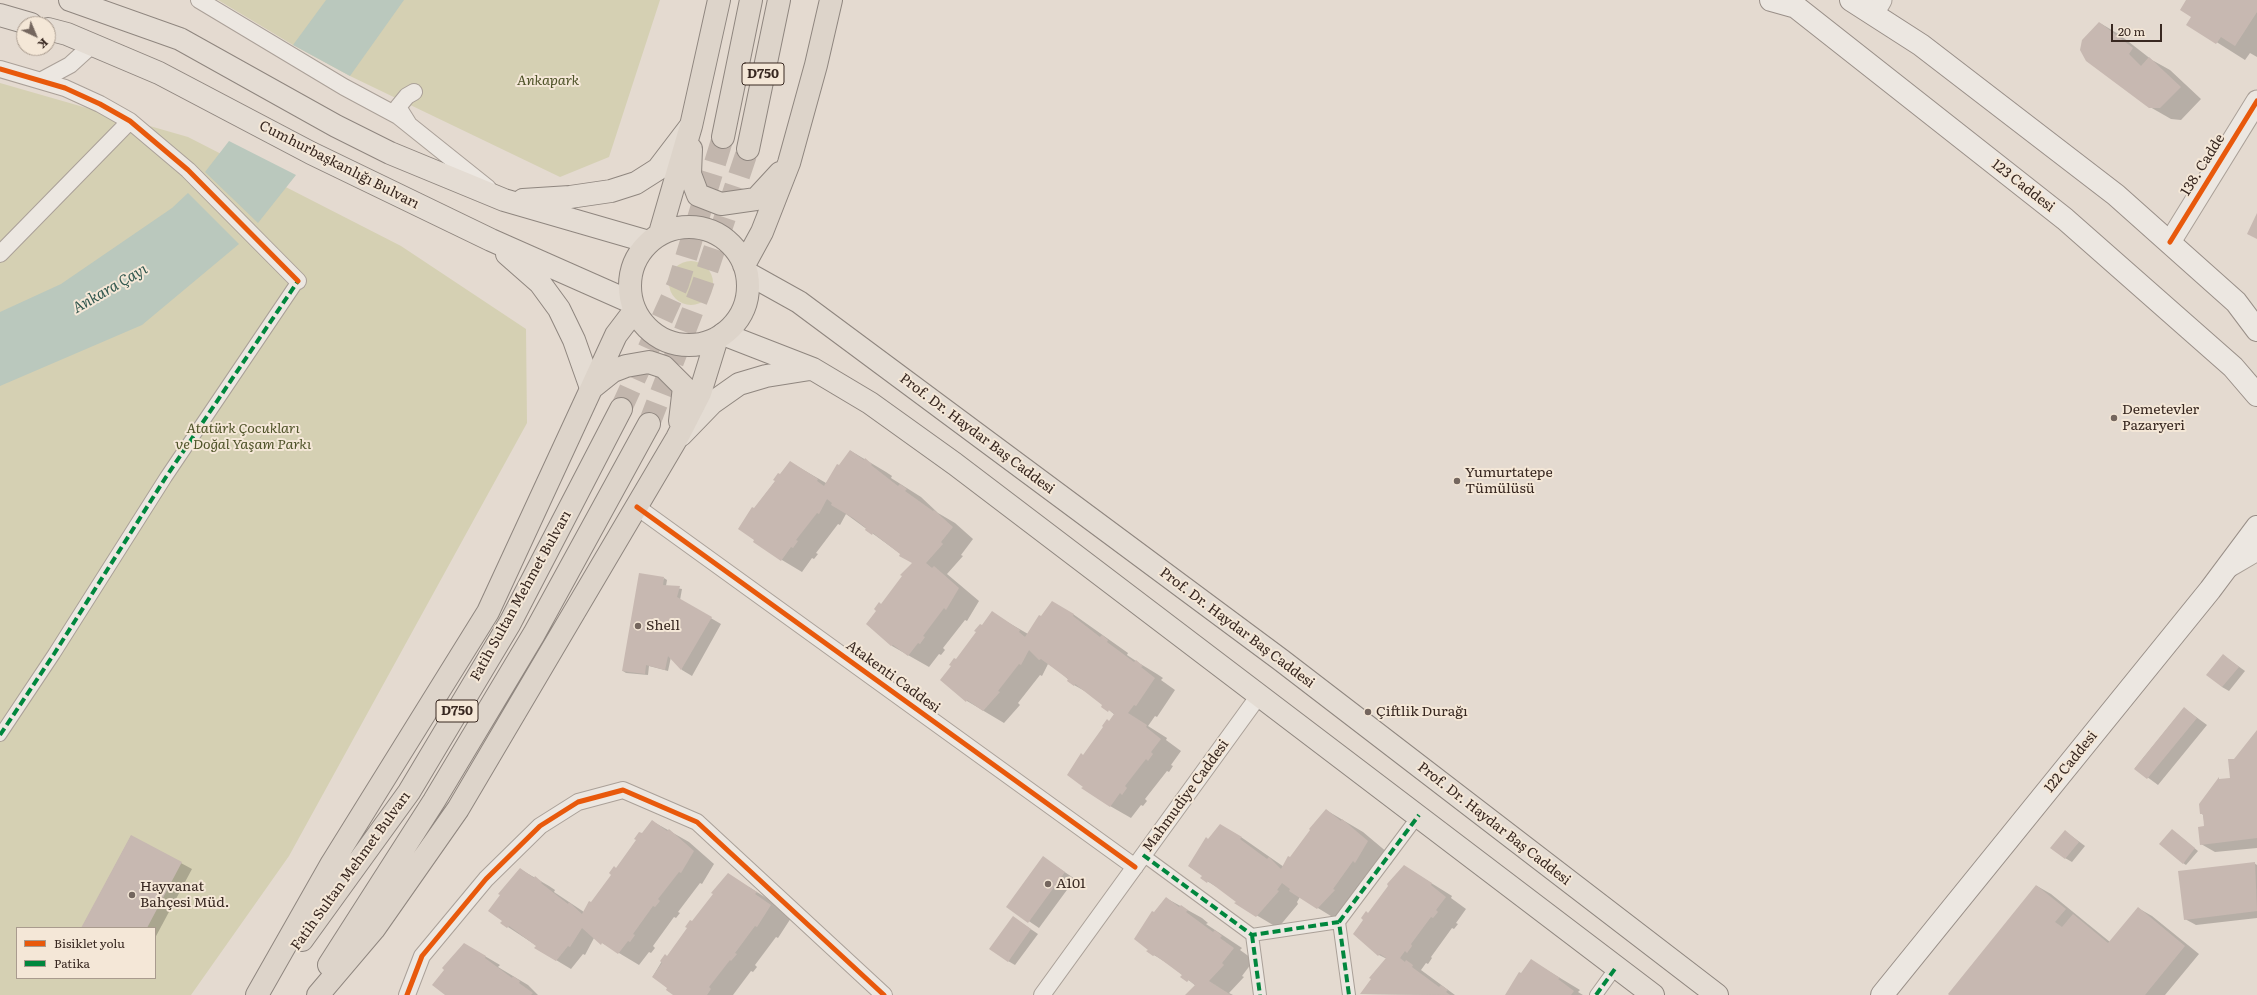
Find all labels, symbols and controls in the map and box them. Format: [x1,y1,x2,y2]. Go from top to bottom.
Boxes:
north arrow [16,16,56,56]
scale bar [2113,16,2164,42]
text: 20 m [2118,22,2145,40]
text: K [35,35,52,53]
road number: D750 [742,63,784,85]
park label: Ankapark [517,73,579,89]
street label: Cumhurbaşkanlığı Bulvarı [256,117,422,213]
street label: 138. Cadde [2177,131,2229,199]
street label: 123 Caddesi [1988,156,2058,216]
water label: Ankara Çayı [69,260,151,318]
street label: Prof. Dr. Haydar Baş Caddesi [896,370,1058,498]
place label: Demetevler Pazaryeri [2122,402,2199,434]
marker: Demetevler Pazaryeri [2109,413,2119,423]
park label: Atatürk Çocukları ve Doğal Yaşam Parkı [175,421,311,454]
place label: Yumurtatepe Tümülüsü [1465,465,1553,498]
marker: Yumurtatepe Tümülüsü [1452,476,1462,486]
street label: Fatih Sultan Mehmet Bulvarı [467,508,575,684]
street label: Prof. Dr. Haydar Baş Caddesi [1156,564,1318,692]
place label: Shell [646,618,680,634]
marker: Shell [633,621,643,631]
street label: Atakenti Caddesi [843,637,943,717]
road number: D750 [436,700,478,722]
place label: Çiftlik Durağı [1376,704,1468,720]
marker: Çiftlik Durağı [1363,707,1373,717]
street label: 122 Caddesi [2041,728,2101,796]
street label: Mahmudiye Caddesi [1139,736,1233,856]
street label: Prof. Dr. Haydar Baş Caddesi [1414,759,1574,889]
street label: Fatih Sultan Mehmet Bulvarı [288,788,414,954]
place label: A101 [1056,876,1086,892]
place label: Hayvanat Bahçesi Müd. [140,879,229,912]
marker: A101 [1043,879,1053,889]
marker: Hayvanat Bahçesi Müd. [127,890,137,900]
legend [16,927,156,979]
text: Bisiklet yolu [54,934,125,952]
text: Patika [54,954,90,972]

